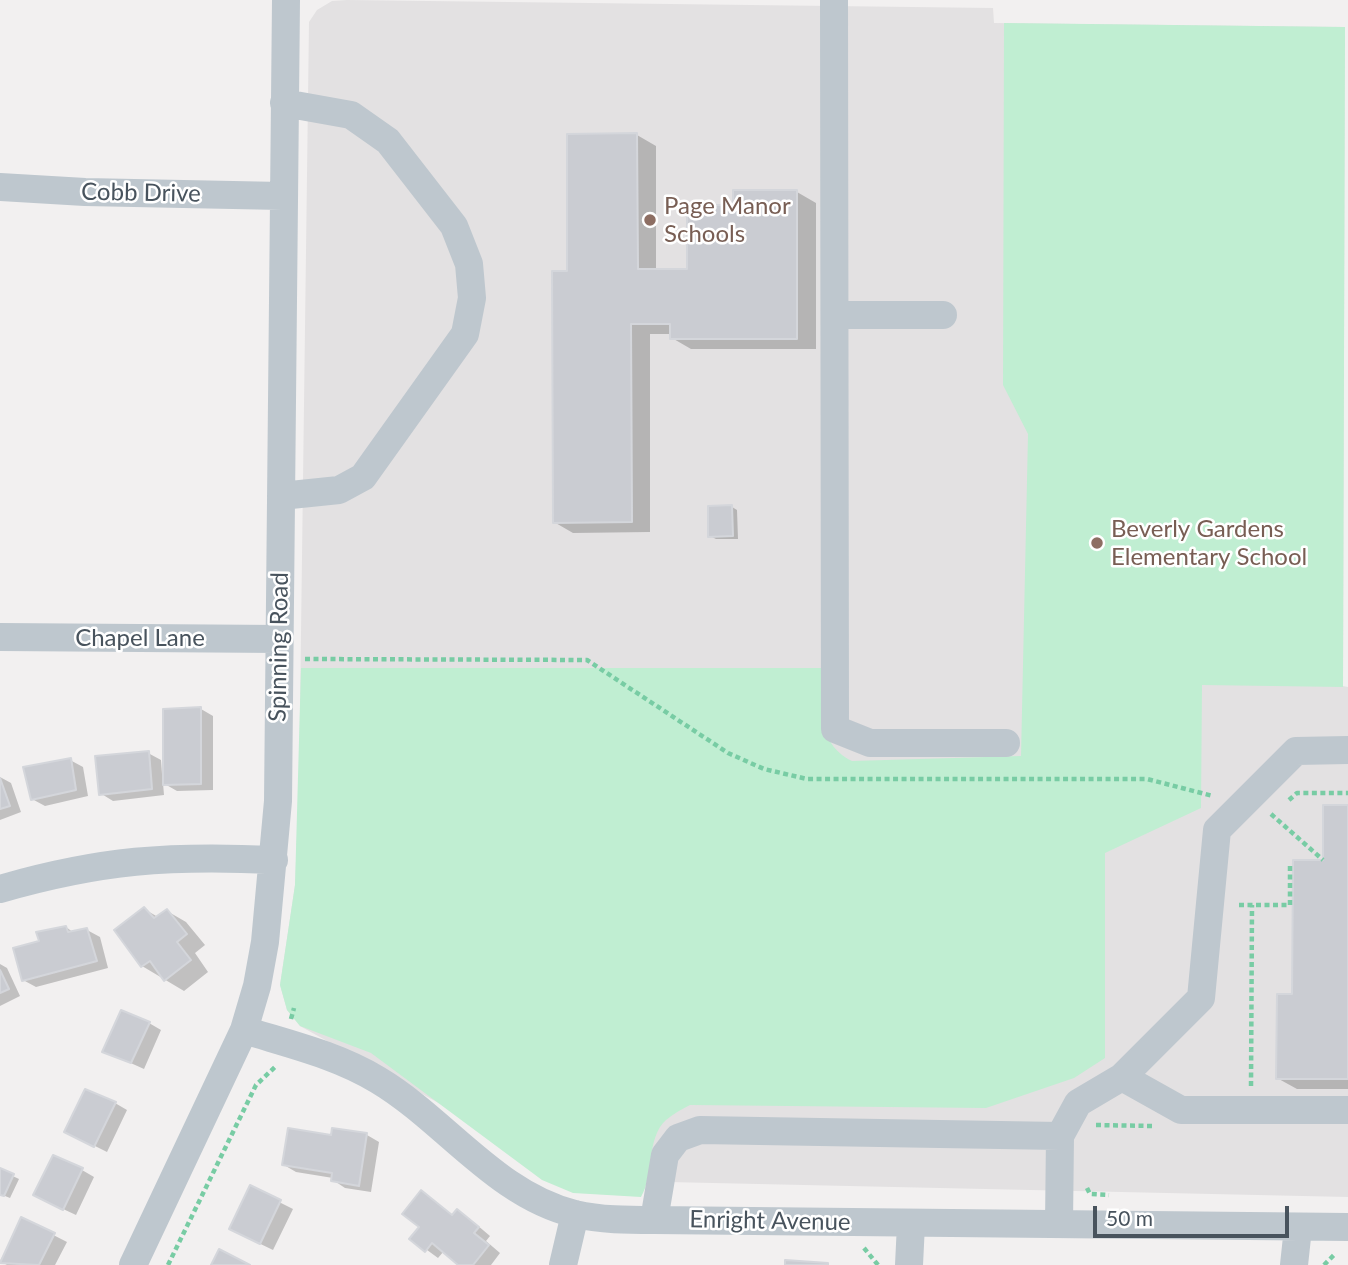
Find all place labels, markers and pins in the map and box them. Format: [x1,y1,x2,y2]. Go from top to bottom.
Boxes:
place label: Page Manor Schools [664,192,791,248]
marker: Page Manor Schools [642,212,658,228]
place label: Beverly Gardens Elementary School [1111,515,1307,571]
marker: Beverly Gardens Elementary School [1089,535,1105,551]

